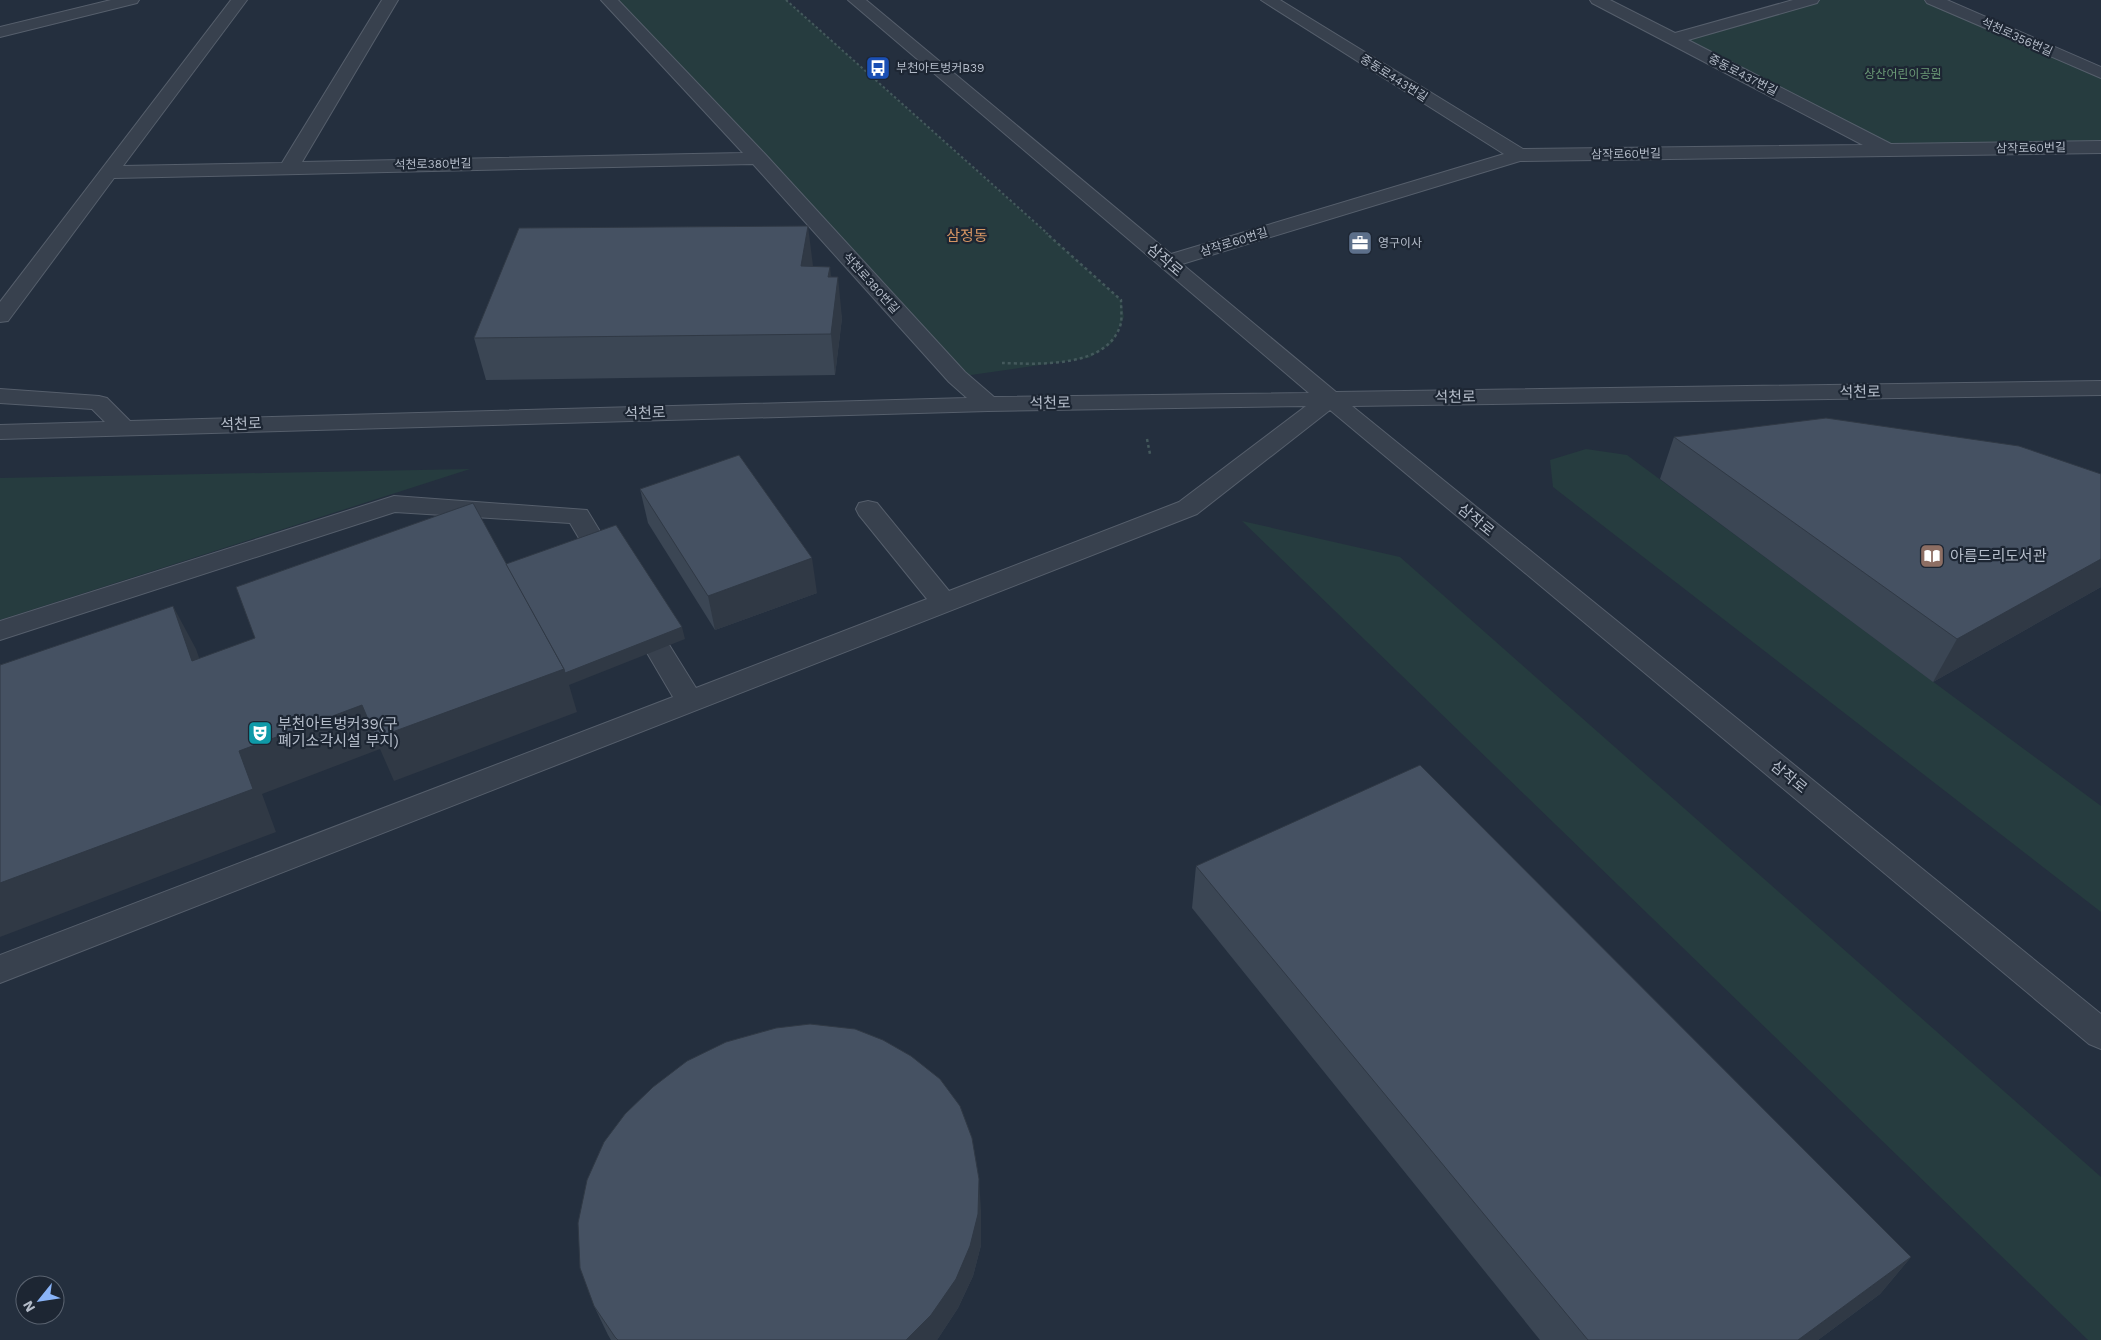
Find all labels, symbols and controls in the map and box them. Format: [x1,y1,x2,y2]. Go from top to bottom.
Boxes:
street label: 석천로356번길 [1979,15,2055,59]
street label: 중동로443번길 [1358,52,1430,104]
street label: 중동로437번길 [1706,52,1780,98]
bus stop icon: 부천아트벙커B39 [865,55,891,81]
place label: 부천아트벙커B39 [896,61,984,75]
park label: 상산어린이공원 [1864,67,1942,81]
street label: 삼작로60번길 [1996,140,2066,156]
street label: 삼작로60번길 [1591,146,1661,162]
street label: 석천로380번길 [394,156,472,172]
street label: 삼작로60번길 [1198,225,1270,259]
district label: 삼정동 [946,227,988,245]
office icon: 영구이사 [1347,230,1373,256]
place label: 영구이사 [1378,236,1422,250]
street label: 삼작로 [1143,240,1187,280]
street label: 석천로380번길 [840,250,902,316]
street label: 석천로 [1839,383,1881,401]
street label: 석천로 [1434,388,1476,406]
street label: 석천로 [1029,394,1071,412]
street label: 석천로 [624,403,666,423]
street label: 석천로 [220,414,262,434]
street label: 삼작로 [1454,500,1498,540]
library icon: 아름드리도서관 [1919,543,1945,569]
place label: 아름드리도서관 [1950,547,2047,565]
place label: 부천아트벙커39(구 폐기소각시설 부지) [278,715,399,750]
theatre icon: 부천아트벙커39(구 폐기소각시설 부지) [247,720,273,746]
street label: 삼작로 [1767,757,1811,797]
north arrow [15,1275,65,1325]
text: N [19,1298,38,1315]

